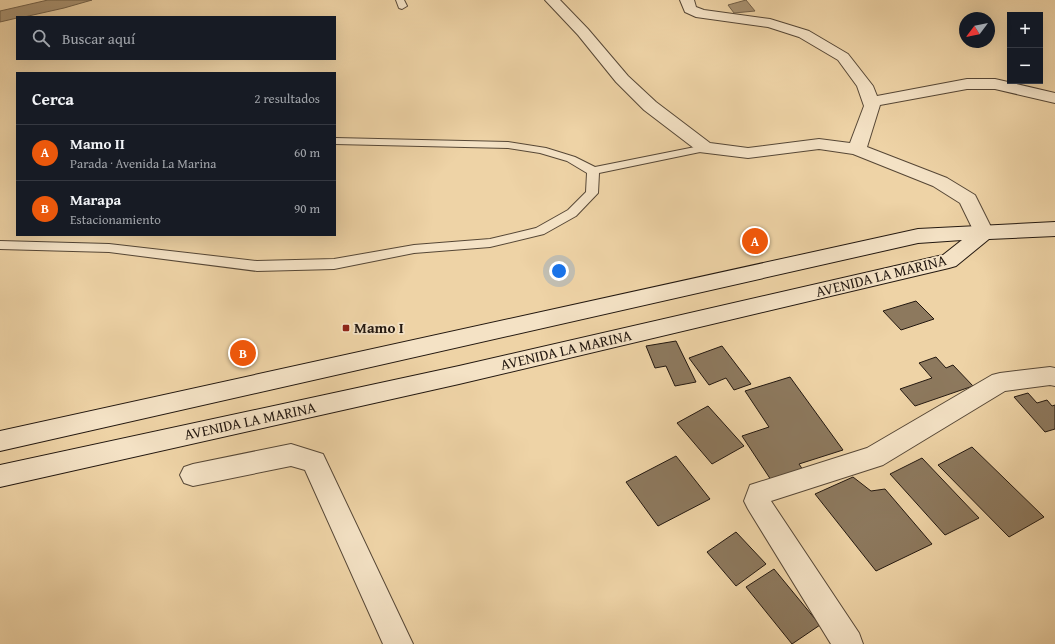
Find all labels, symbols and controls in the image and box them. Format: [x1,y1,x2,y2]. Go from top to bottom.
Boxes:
north arrow [959,12,995,48]
map controls [1007,12,1043,84]
button: + [1007,12,1043,48]
search box [16,16,336,60]
icon: search [30,27,52,49]
text: Buscar aquí [62,28,135,49]
button: − [1007,48,1043,84]
text: Cerca [32,86,74,111]
text: 2 resultados [254,89,320,108]
text: Mamo II [70,133,125,154]
text: A [41,143,49,162]
text: 60 m [294,143,320,162]
text: Parada · Avenida La Marina [70,154,216,173]
text: Marapa [70,189,121,210]
text: B [41,199,49,218]
text: 90 m [294,199,320,218]
text: Estacionamiento [70,210,161,229]
pin: A [742,226,768,256]
street label: AVENIDA LA MARINA [813,249,948,302]
your location [549,261,569,281]
place label: Mamo I [354,317,404,338]
marker: Mamo I [341,323,351,333]
street label: AVENIDA LA MARINA [498,324,634,375]
pin: B [230,338,256,368]
street label: AVENIDA LA MARINA [182,396,318,445]

